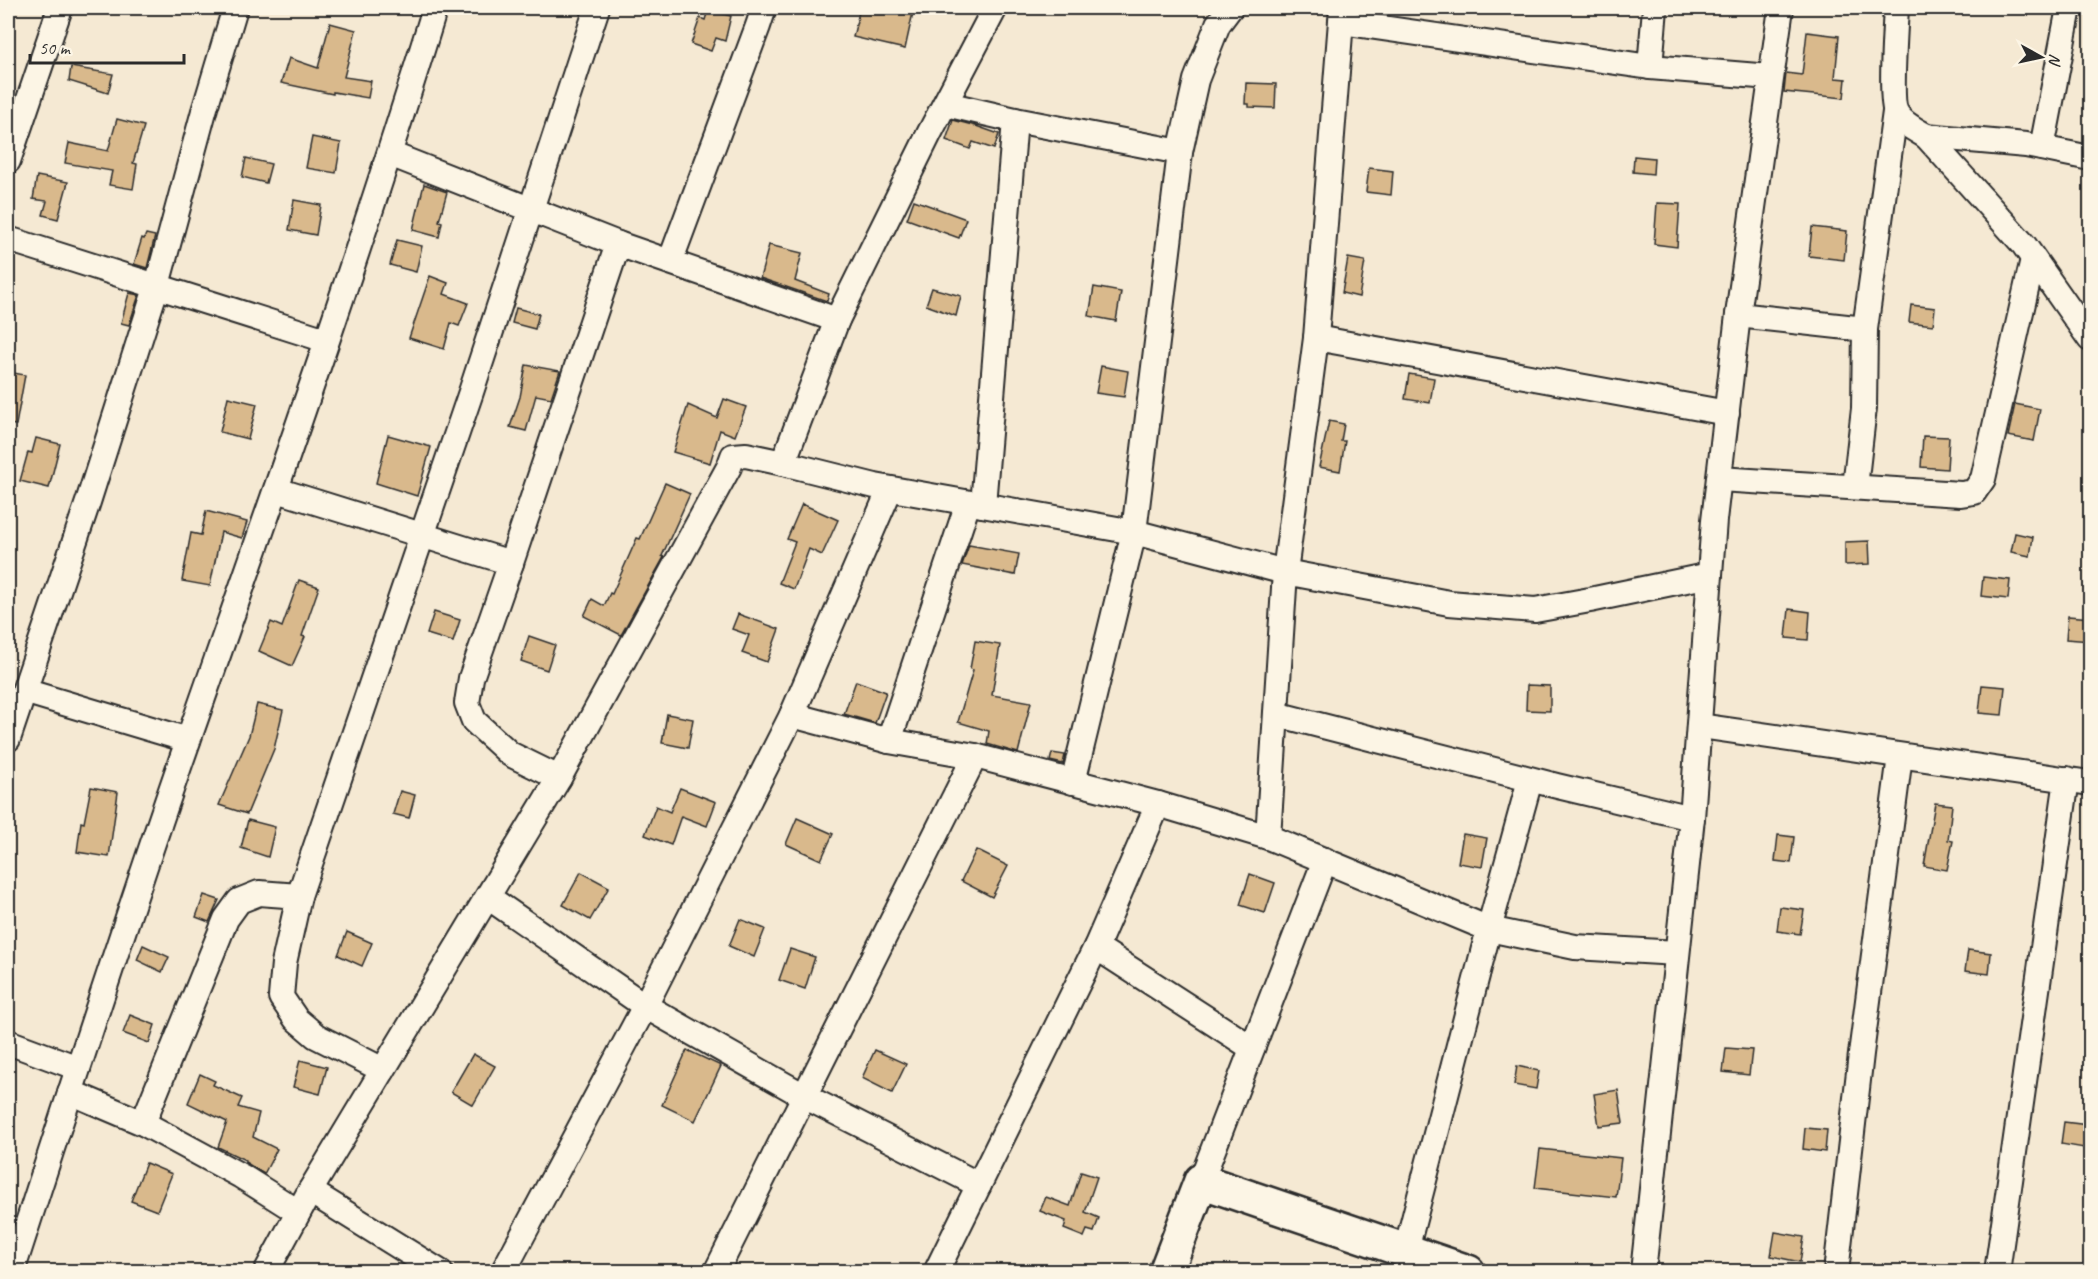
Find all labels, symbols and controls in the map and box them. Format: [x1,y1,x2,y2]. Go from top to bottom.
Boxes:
scale bar [30,27,184,65]
north arrow [2011,27,2071,87]
text: 50 m [39,37,72,59]
text: N [2044,53,2065,68]

